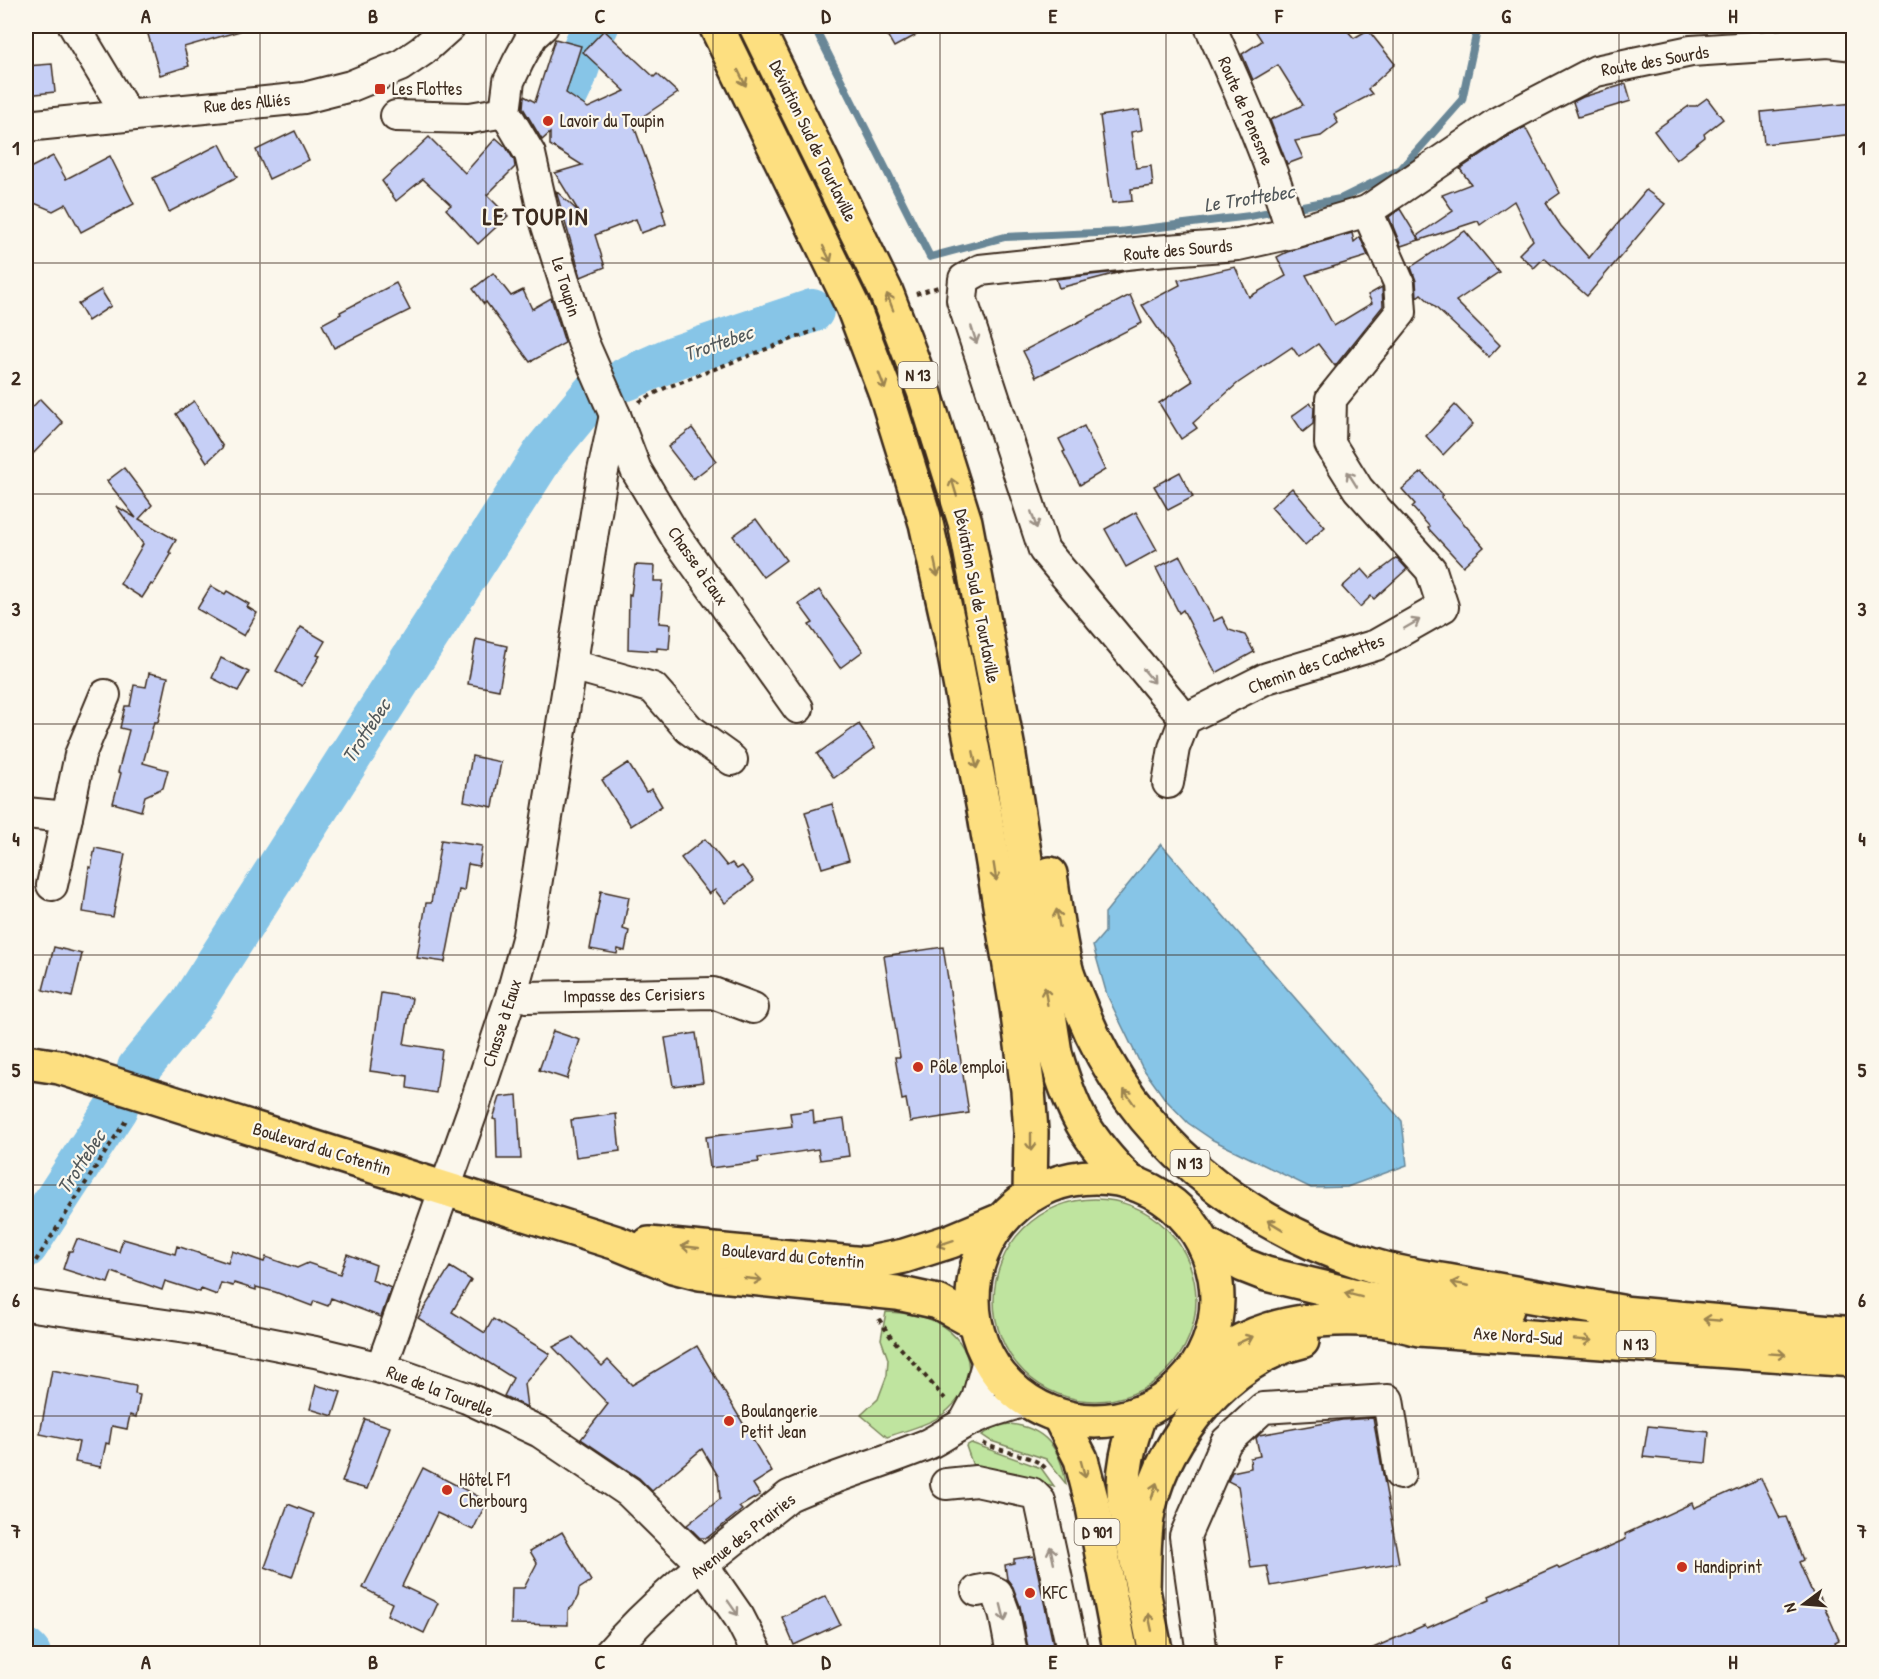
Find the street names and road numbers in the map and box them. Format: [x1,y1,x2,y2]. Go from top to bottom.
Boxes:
street label: Route des Sourds [1599,39,1711,82]
street label: Route de Penesme [1212,53,1281,169]
street label: Déviation Sud de Tourlaville [764,56,863,226]
street label: Rue des Alliés [203,86,291,119]
street label: Route des Sourds [1123,232,1233,267]
street label: Le Toupin [546,254,587,320]
road number: N 13 [898,362,938,388]
street label: Déviation Sud de Tourlaville [948,507,1007,685]
street label: Chasse à Eaux [662,521,735,610]
street label: Chemin des Cachettes [1244,627,1388,700]
street label: Chasse à Eaux [476,976,527,1070]
street label: Impasse des Cerisiers [563,981,705,1008]
street label: Boulevard du Cotentin [250,1116,394,1181]
road number: N 13 [1170,1150,1210,1176]
street label: Boulevard du Cotentin [721,1237,865,1274]
street label: Axe Nord-Sud [1473,1320,1563,1351]
road number: N 13 [1616,1331,1656,1357]
street label: Rue de la Tourelle [383,1359,497,1422]
street label: Avenue des Prairies [685,1487,800,1584]
road number: D 901 [1074,1519,1120,1545]

